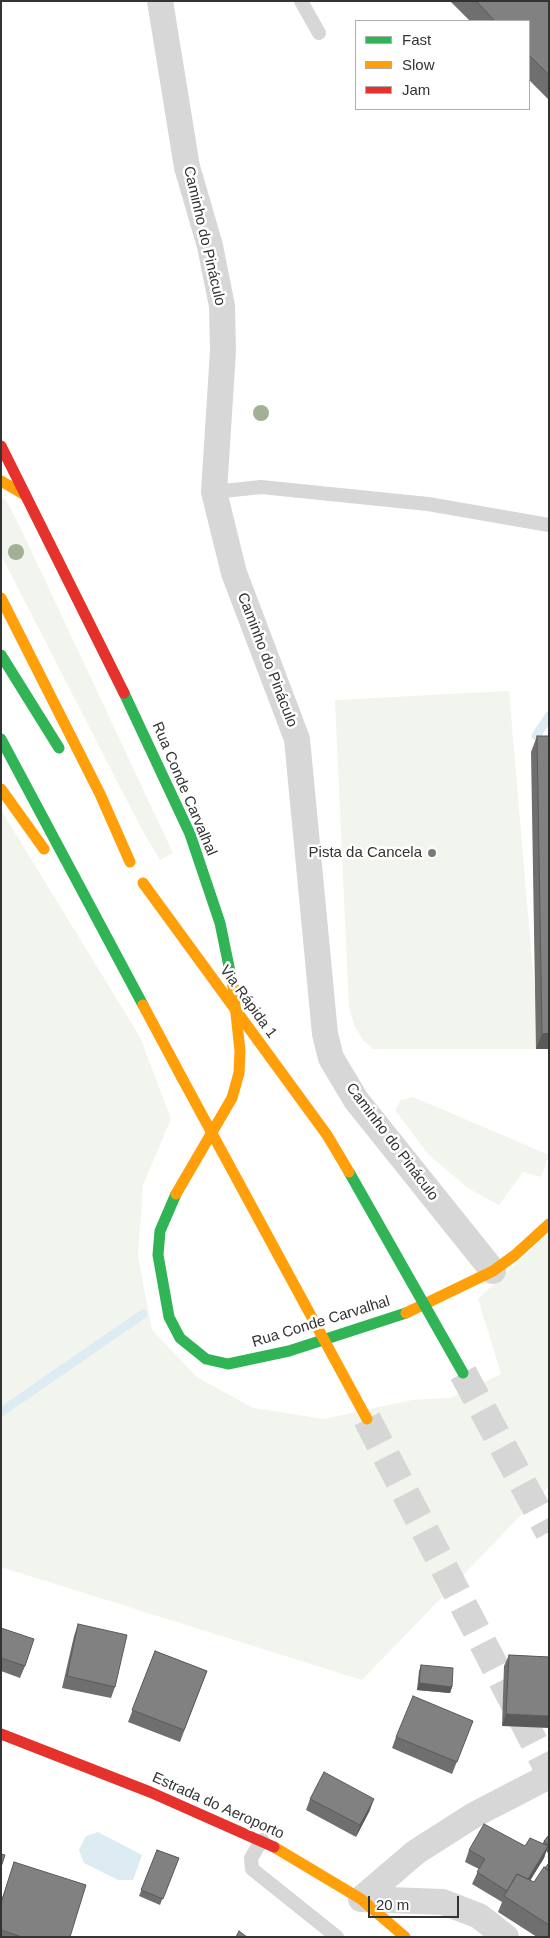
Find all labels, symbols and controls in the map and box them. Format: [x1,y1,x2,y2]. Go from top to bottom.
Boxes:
legend [355,20,530,110]
text: Fast [402,31,431,48]
text: Slow [402,56,435,73]
text: Jam [402,81,430,98]
street label: Caminho do Pináculo [179,165,229,307]
street label: Caminho do Pináculo [233,590,301,730]
street label: Rua Conde Carvalhal [148,719,220,859]
place label: Pista da Cancela [309,844,422,862]
marker: Pista da Cancela [426,847,438,859]
street label: Via Rápida 1 [216,962,280,1042]
street label: Caminho do Pináculo [342,1080,442,1204]
street label: Rua Conde Carvalhal [250,1292,392,1352]
street label: Estrada do Aeroporto [149,1769,287,1843]
scale bar [370,1886,461,1918]
text: 20 m [376,1896,409,1913]

